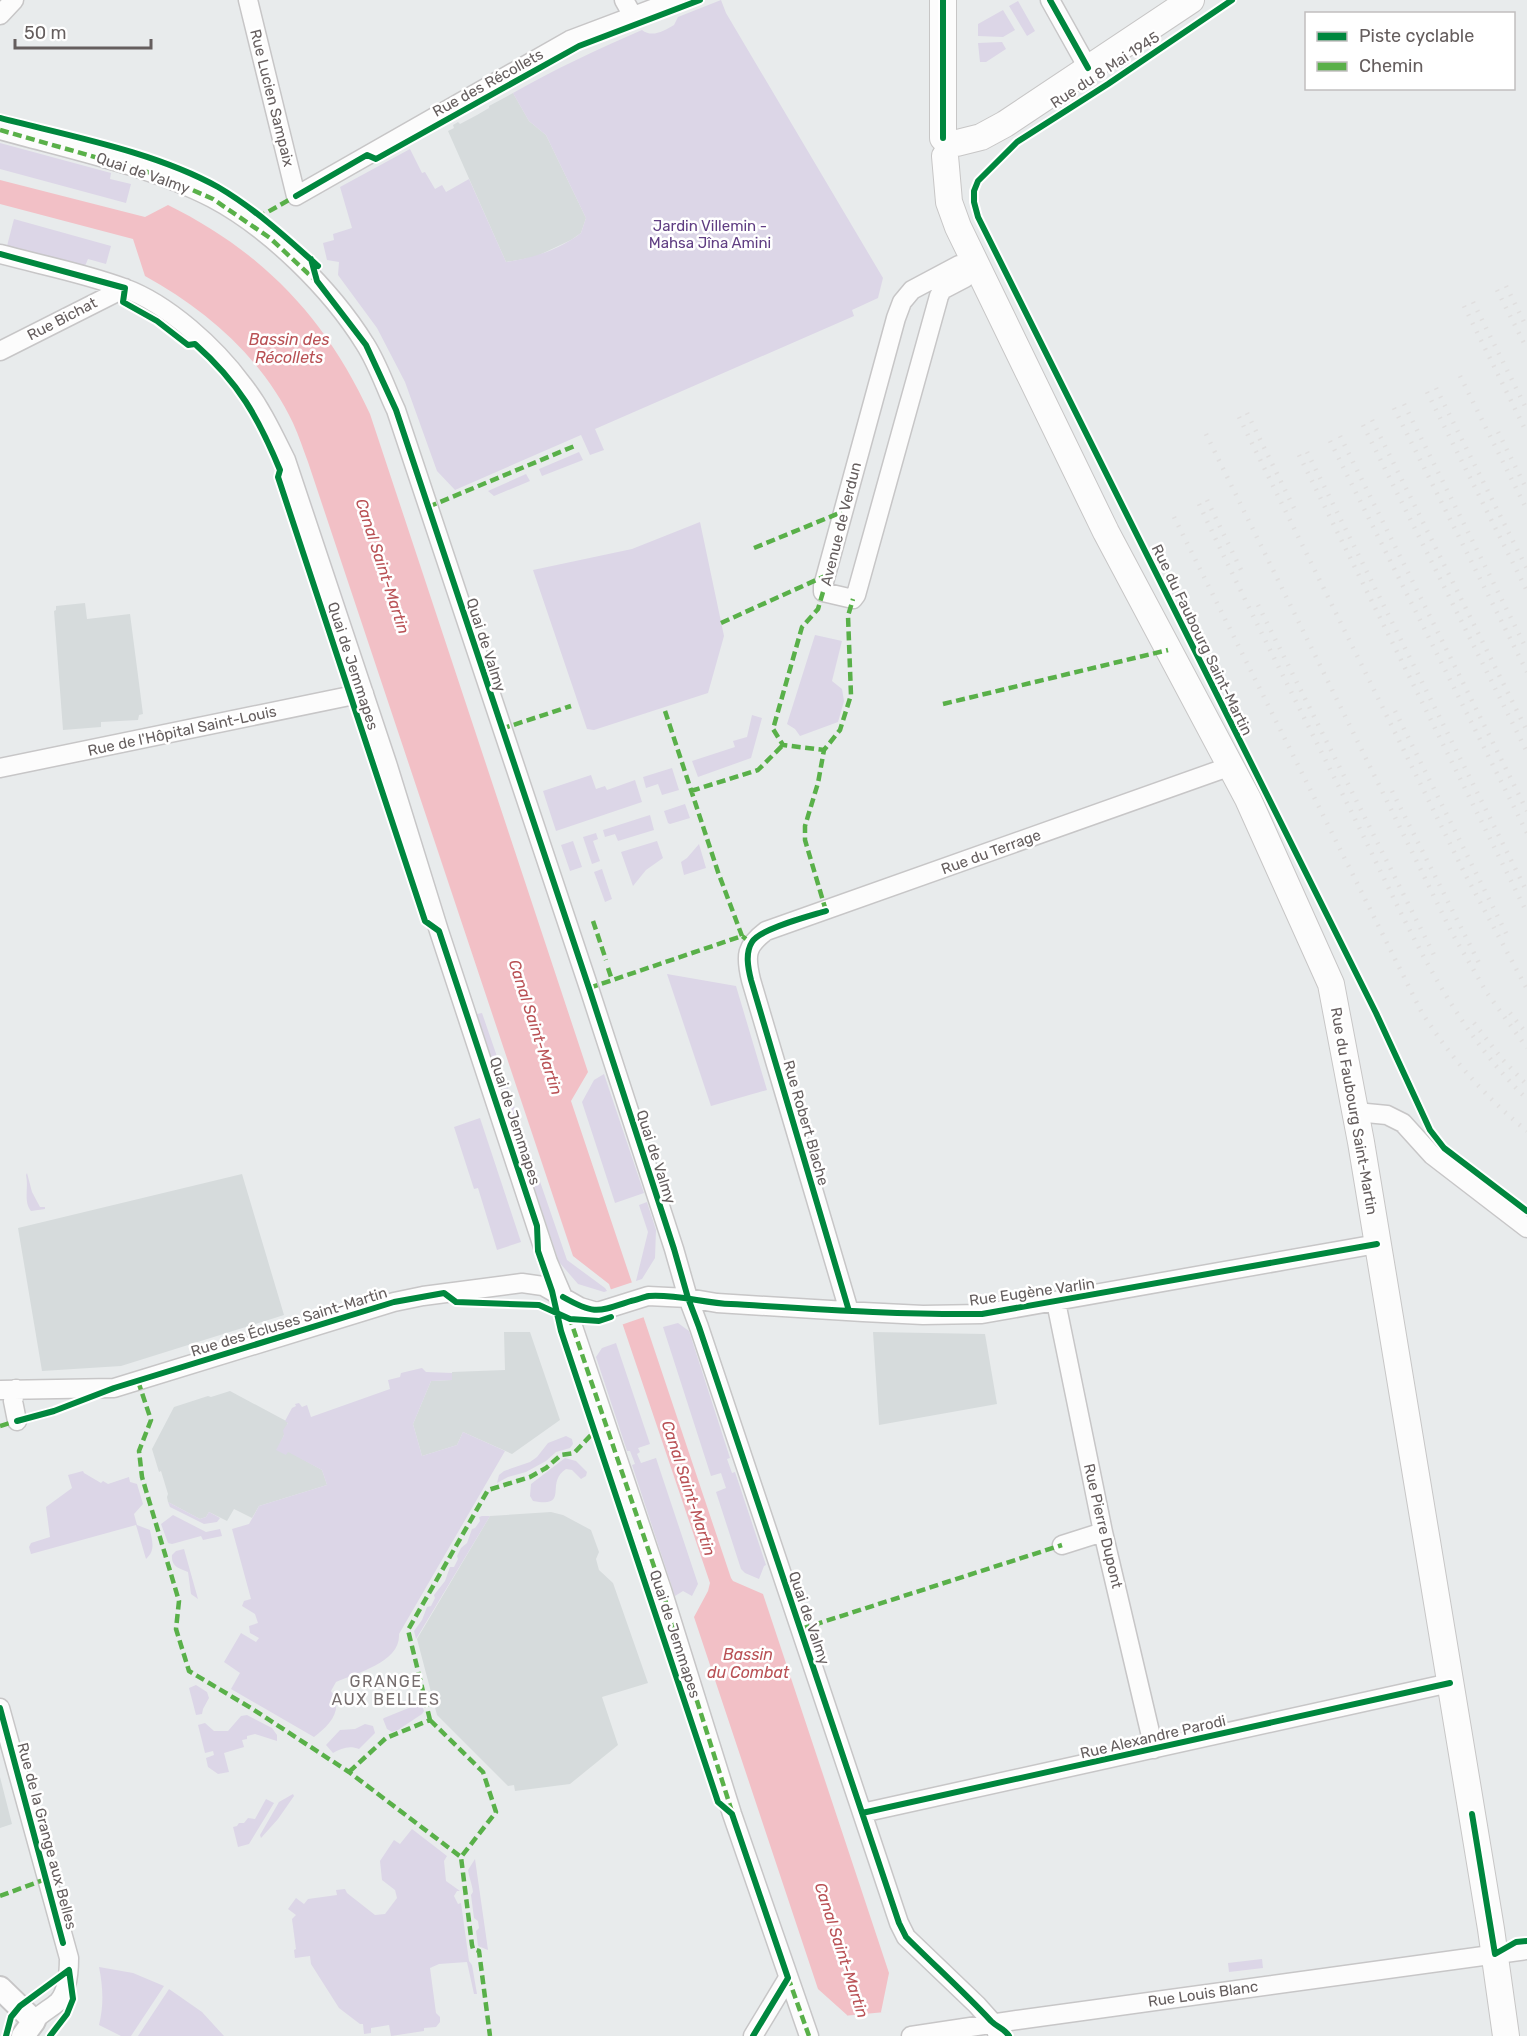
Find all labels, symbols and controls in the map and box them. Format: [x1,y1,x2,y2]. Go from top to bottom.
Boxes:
scale bar [15,12,152,50]
legend [1305,12,1515,90]
text: 50 m [24,22,67,44]
text: Piste cyclable [1359,25,1474,47]
street label: Rue Lucien Sampaix [246,27,298,169]
street label: Rue du 8 Mai 1945 [1047,28,1163,112]
street label: Rue des Récollets [430,45,547,121]
text: Chemin [1359,55,1423,77]
street label: Quai de Valmy [94,149,192,197]
park label: Jardin Villemin - Mahsa Jîna Amini [649,217,771,252]
street label: Rue Bichat [24,294,100,344]
water label: Bassin des Récollets [249,330,329,367]
street label: Avenue de Verdun [817,460,865,588]
water label: Canal Saint-Martin [352,496,413,636]
street label: Rue du Faubourg Saint-Martin [1148,541,1256,739]
street label: Quai de Valmy [462,596,510,694]
street label: Quai de Jemmapes [324,600,382,733]
street label: Rue de l'Hôpital Saint-Louis [86,702,278,760]
street label: Rue du Terrage [939,826,1043,878]
water label: Canal Saint-Martin [505,957,566,1097]
street label: Rue du Faubourg Saint-Martin [1327,1006,1381,1216]
street label: Quai de Jemmapes [486,1055,544,1188]
street label: Rue Robert Blache [779,1058,833,1188]
street label: Quai de Valmy [632,1108,680,1206]
street label: Rue Eugène Varlin [968,1274,1096,1310]
street label: Rue des Écluses Saint-Martin [189,1284,389,1360]
water label: Canal Saint-Martin [658,1418,719,1558]
street label: Rue Pierre Dupont [1080,1462,1126,1590]
street label: Quai de Jemmapes [646,1568,704,1701]
street label: Quai de Valmy [785,1569,833,1667]
water label: Bassin du Combat [707,1645,790,1682]
district label: GRANGE AUX BELLES [332,1672,440,1709]
street label: Rue Alexandre Parodi [1078,1711,1228,1763]
street label: Rue de la Grange aux Belles [13,1741,81,1932]
water label: Canal Saint-Martin [811,1880,872,2020]
street label: Rue Louis Blanc [1147,1977,1259,2011]

